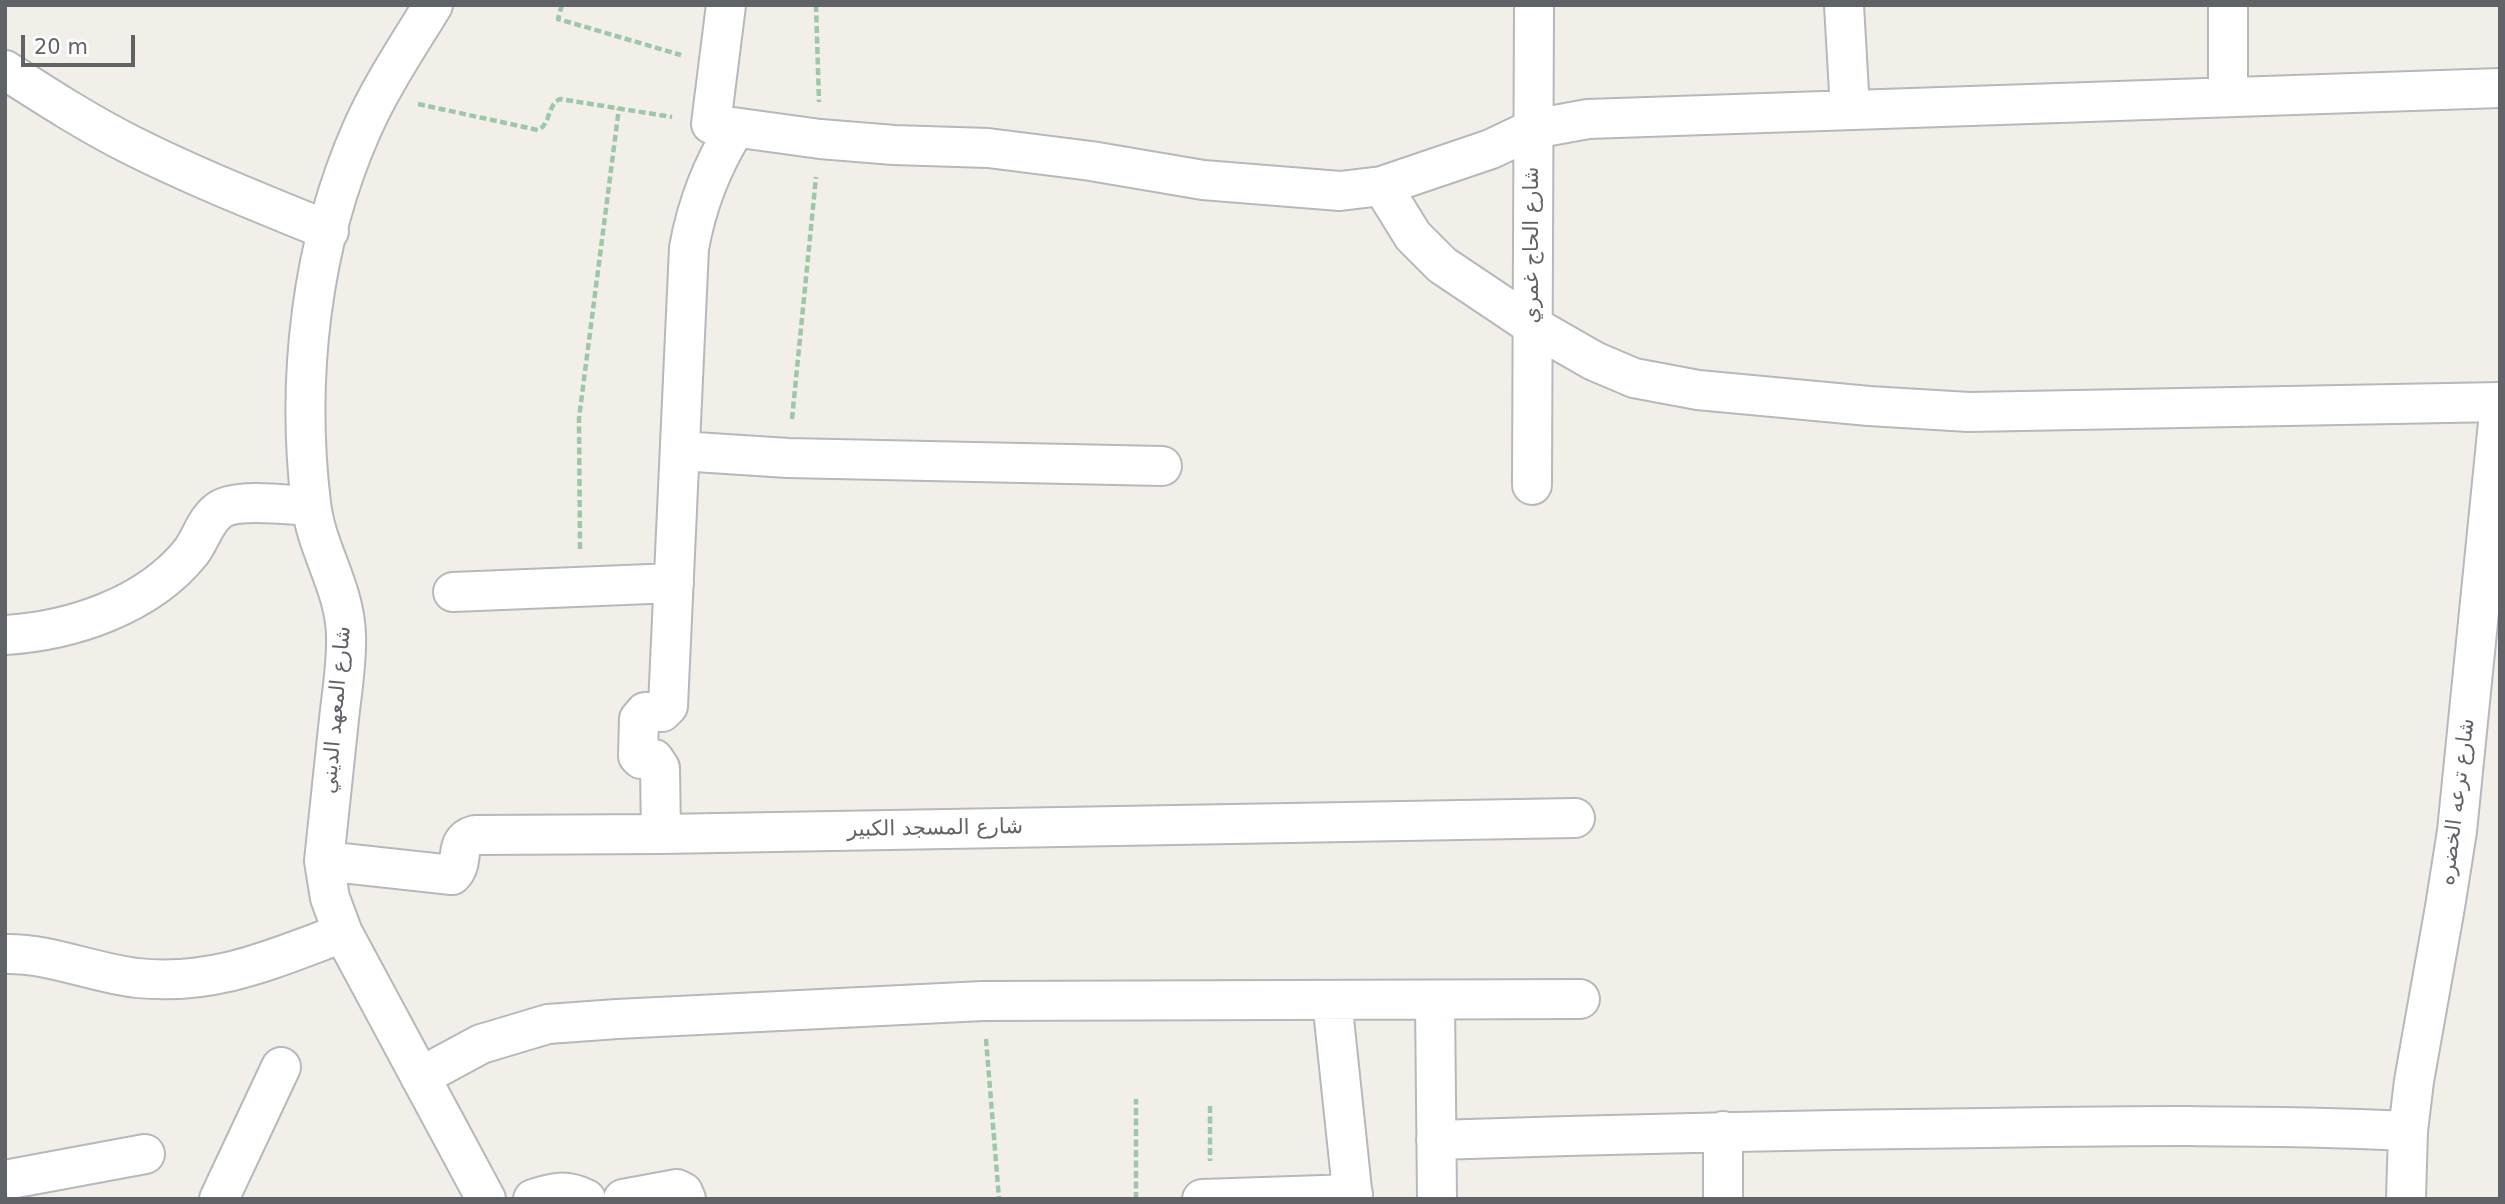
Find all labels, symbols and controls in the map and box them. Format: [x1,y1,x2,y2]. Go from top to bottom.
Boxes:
scale bar [24,21,138,65]
text: 20 m [34,35,88,59]
street label: شارع الحاج غمري [1520,167,1546,323]
street label: شارع المعهد الديني [317,625,357,795]
street label: شارع ترعه الخضره [2435,717,2481,887]
street label: شارع المسجد الكبير [847,815,1023,843]

